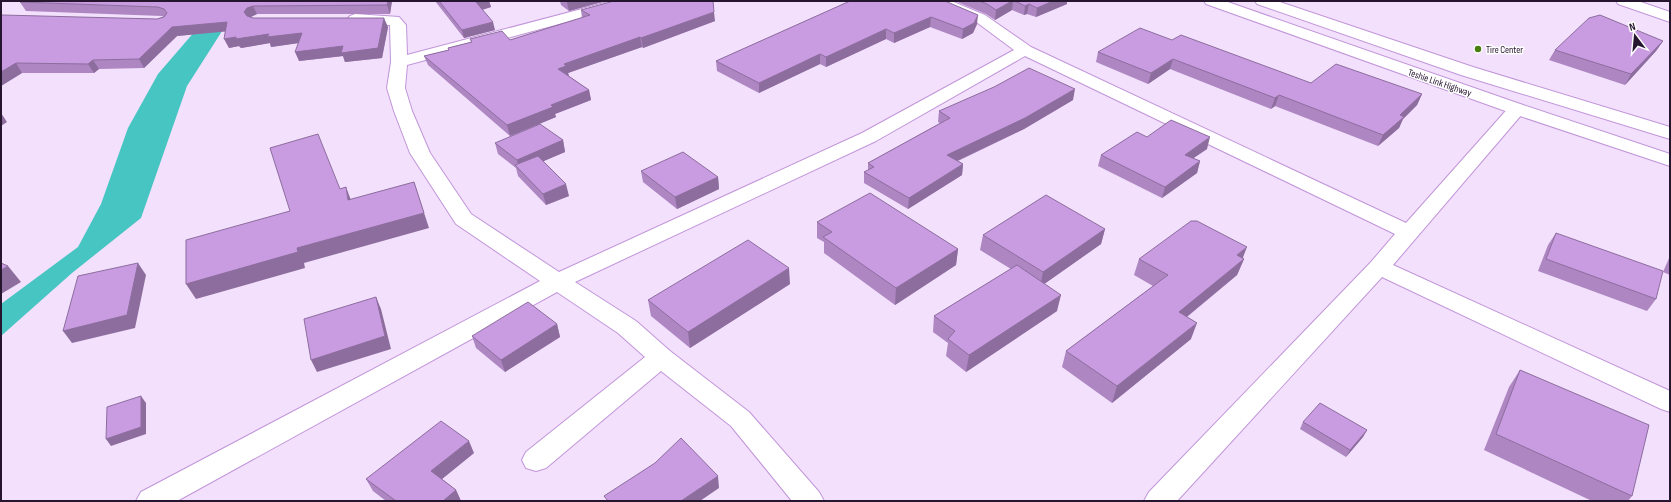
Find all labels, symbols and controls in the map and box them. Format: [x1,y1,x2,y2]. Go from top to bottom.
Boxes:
north arrow [1615,16,1655,56]
text: N [1628,20,1637,34]
marker: Tire Center [1473,44,1483,54]
place label: Tire Center [1486,44,1523,56]
street label: Teshie Link Highway [1406,66,1473,99]

